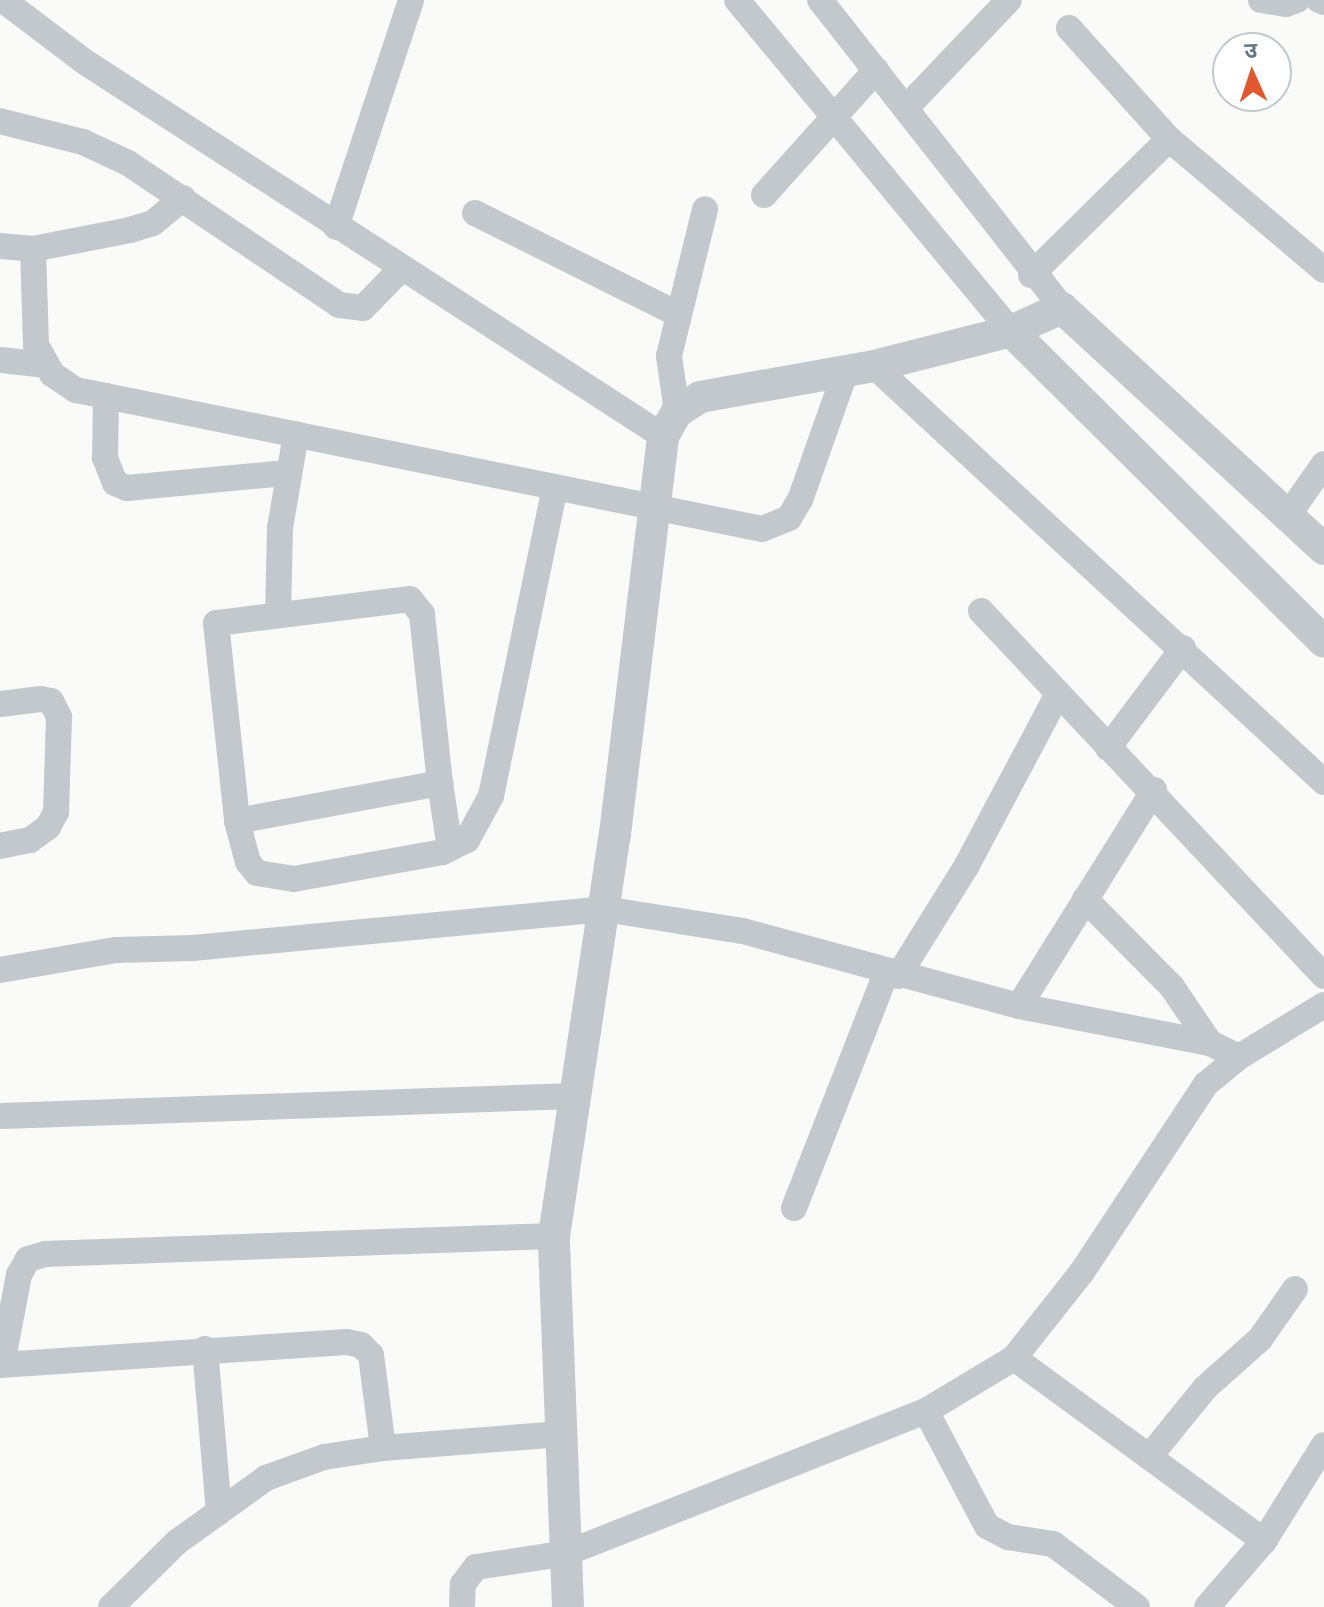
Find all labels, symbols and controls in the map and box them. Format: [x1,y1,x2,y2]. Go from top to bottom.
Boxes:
north arrow [1212,32,1292,112]
text: उ [1244,36,1258,64]

